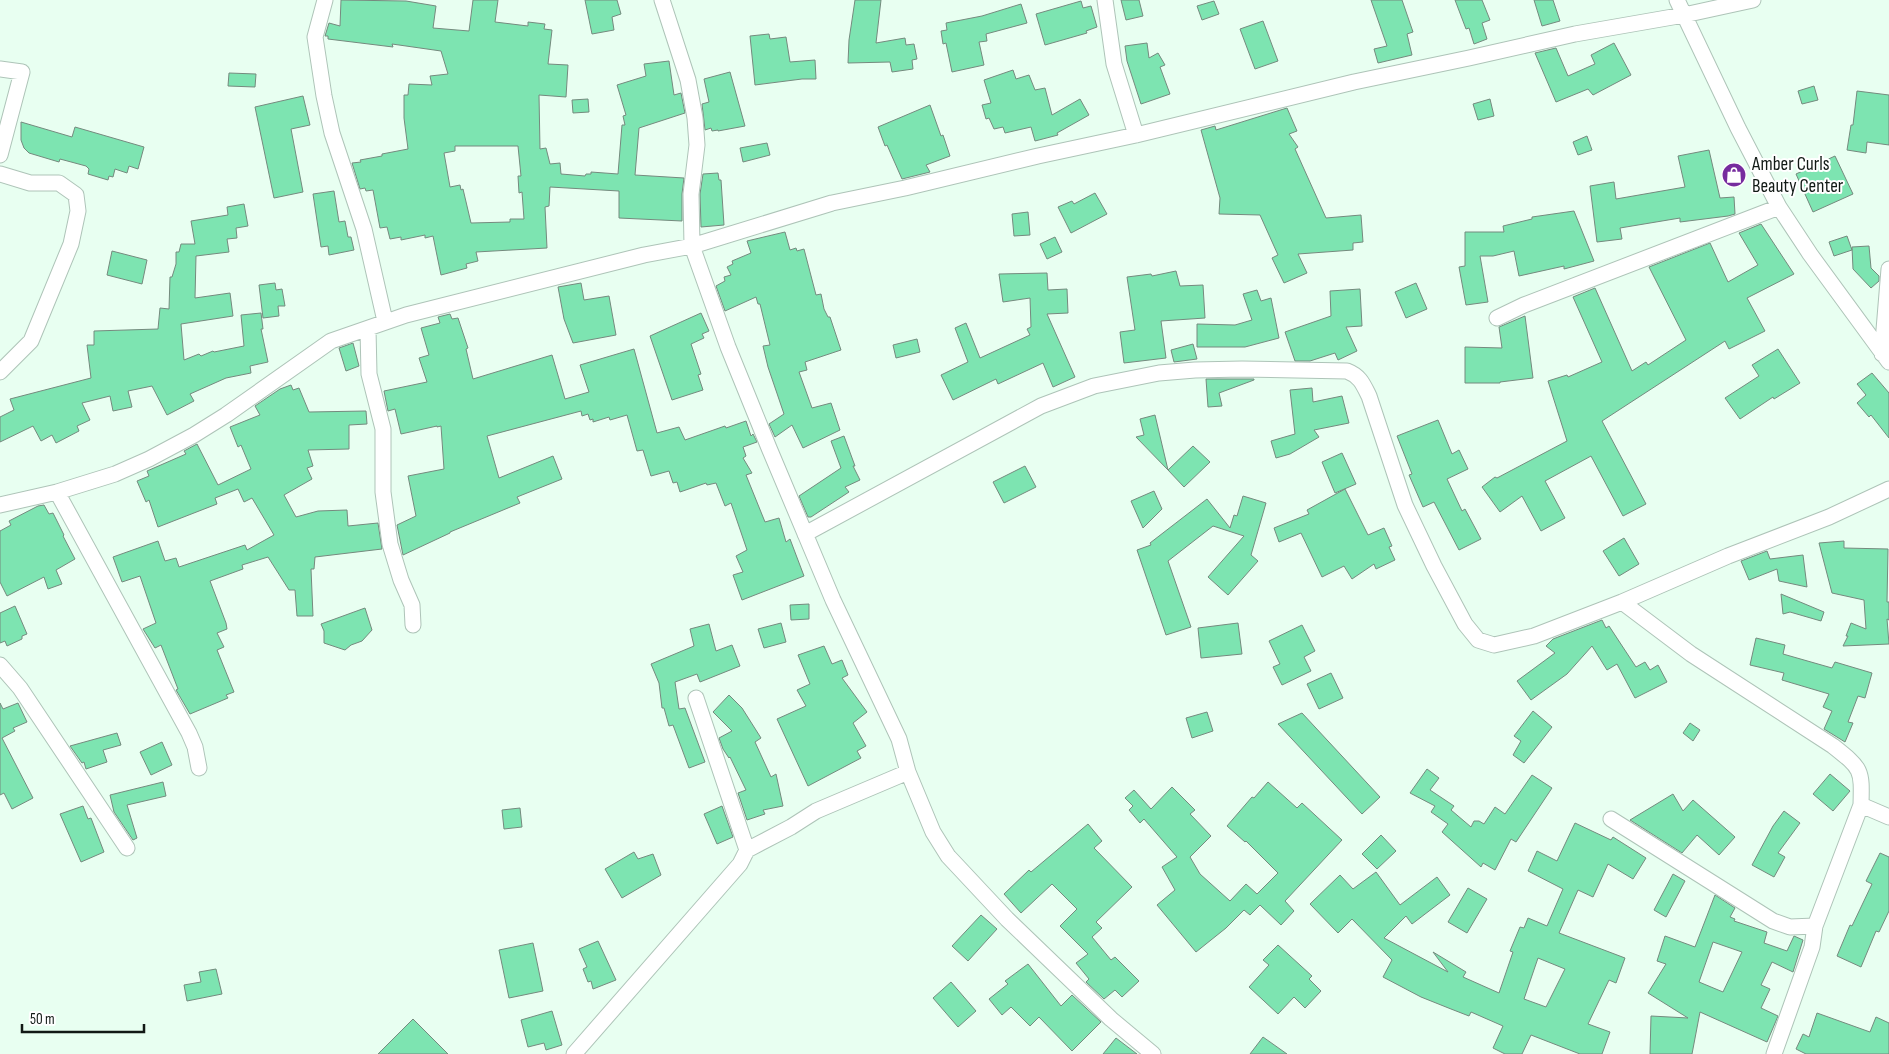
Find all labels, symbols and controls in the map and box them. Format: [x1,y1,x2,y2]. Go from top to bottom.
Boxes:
place label: Amber Curls Beauty Center [1751,153,1844,198]
shop icon: Amber Curls Beauty Center [1721,162,1747,188]
scale bar [22,1002,145,1034]
text: 50 m [30,1010,55,1029]

